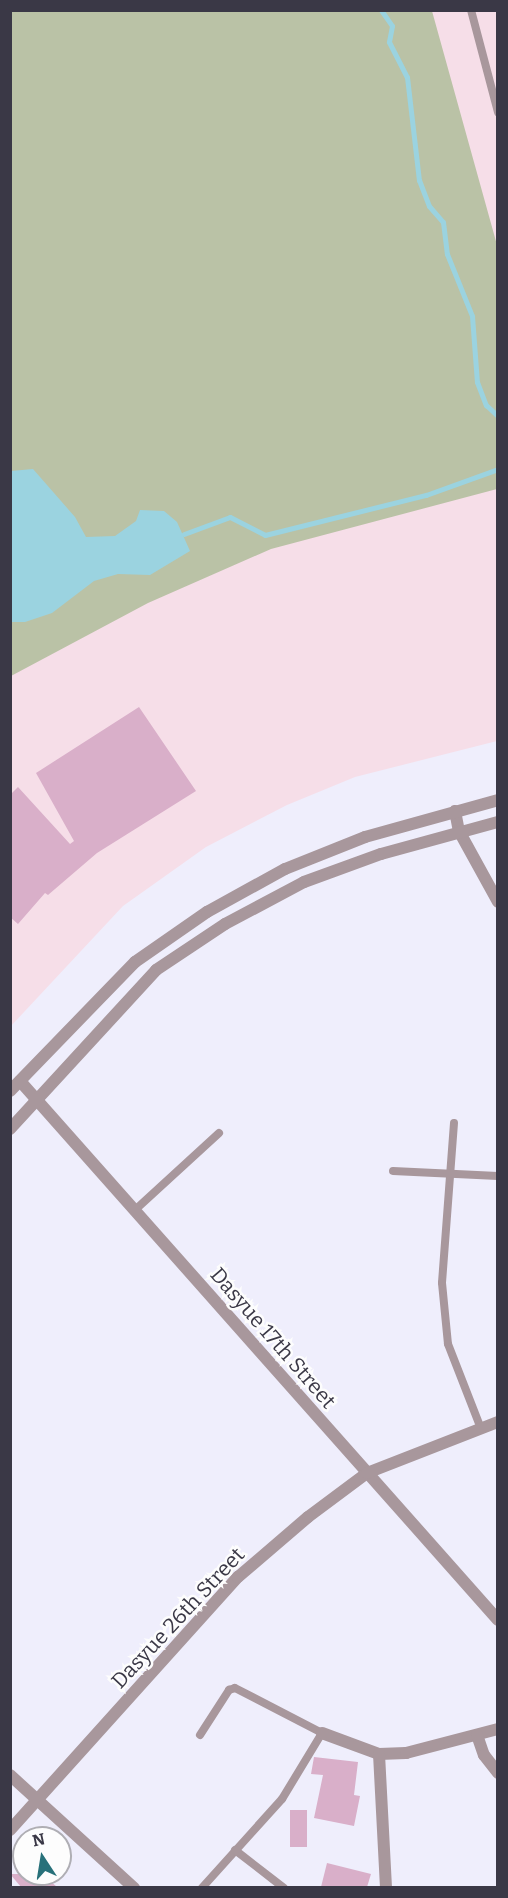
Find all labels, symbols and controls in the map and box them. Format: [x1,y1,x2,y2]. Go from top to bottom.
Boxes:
street label: Dasyue 17th Street [205,1262,341,1414]
street label: Dasyue 26th Street [106,1542,250,1694]
north arrow [12,1826,72,1886]
text: N [31,1829,47,1850]

